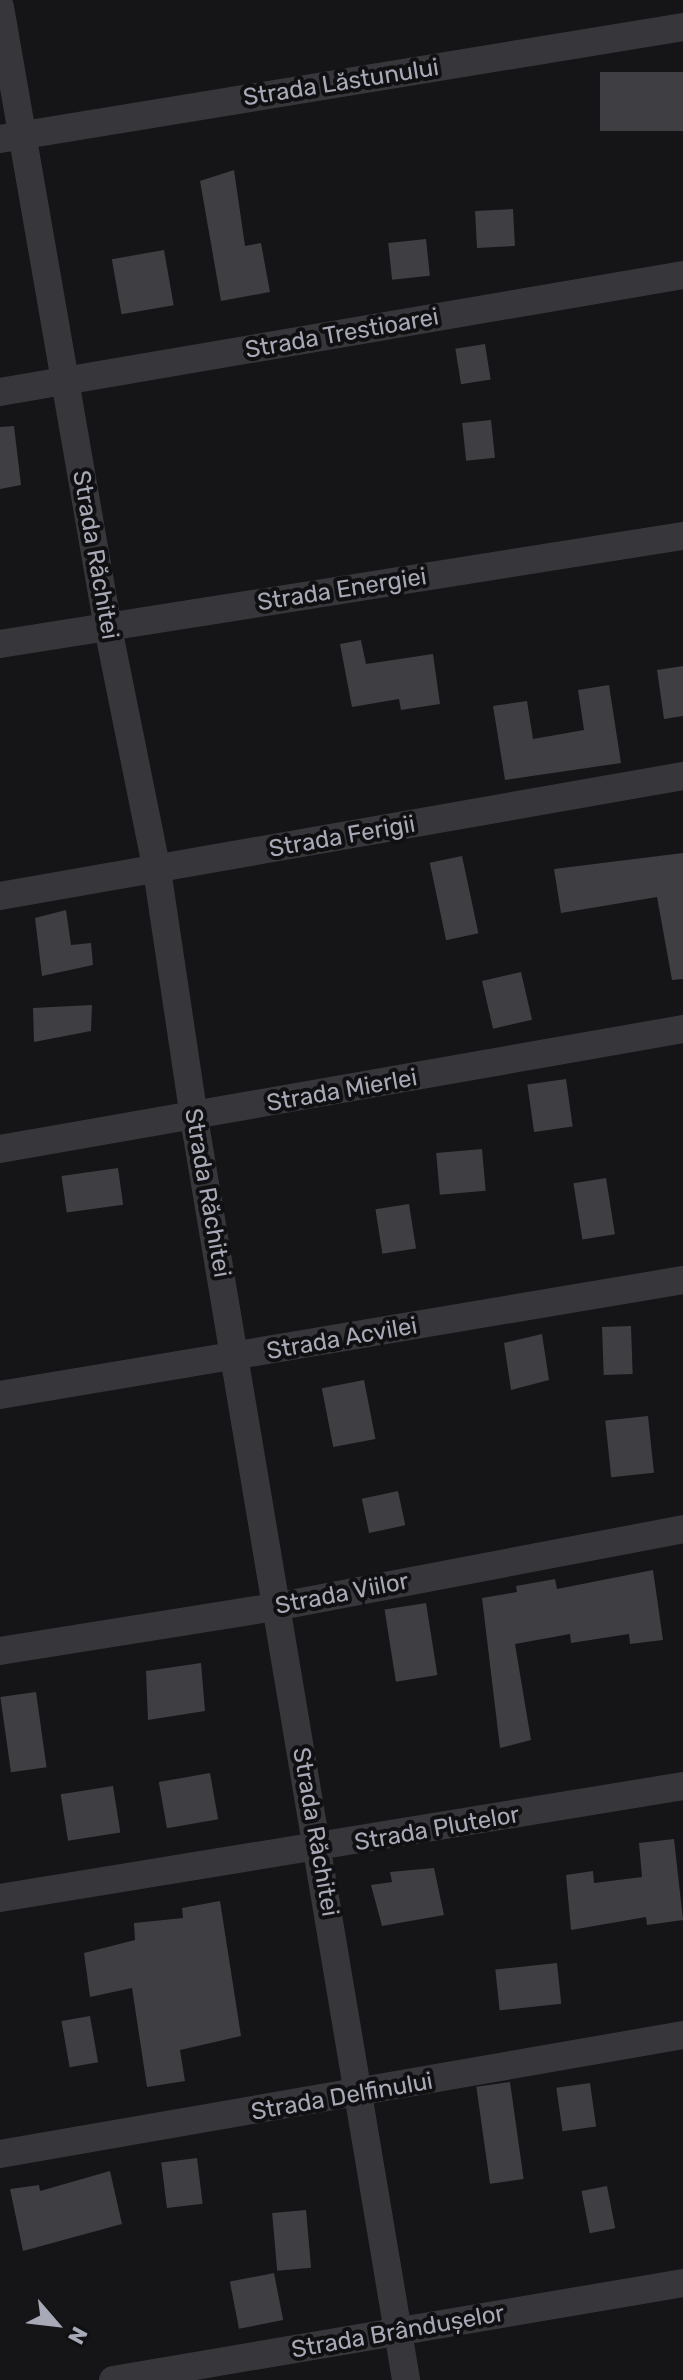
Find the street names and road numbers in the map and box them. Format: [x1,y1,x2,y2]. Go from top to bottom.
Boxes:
street label: Strada Lăstunului [241,53,441,113]
street label: Strada Trestioarei [243,303,441,365]
street label: Strada Răchitei [66,468,124,642]
street label: Strada Energiei [255,562,429,618]
street label: Strada Ferigii [267,810,417,864]
street label: Strada Mierlei [264,1064,420,1118]
street label: Strada Răchitei [178,1106,236,1280]
street label: Strada Acvilei [264,1312,420,1366]
street label: Strada Viilor [273,1567,411,1621]
street label: Strada Răchitei [286,1745,344,1919]
street label: Strada Plutelor [352,1800,522,1858]
street label: Strada Delfinului [249,2067,435,2127]
street label: Strada Brândușelor [289,2299,507,2365]

